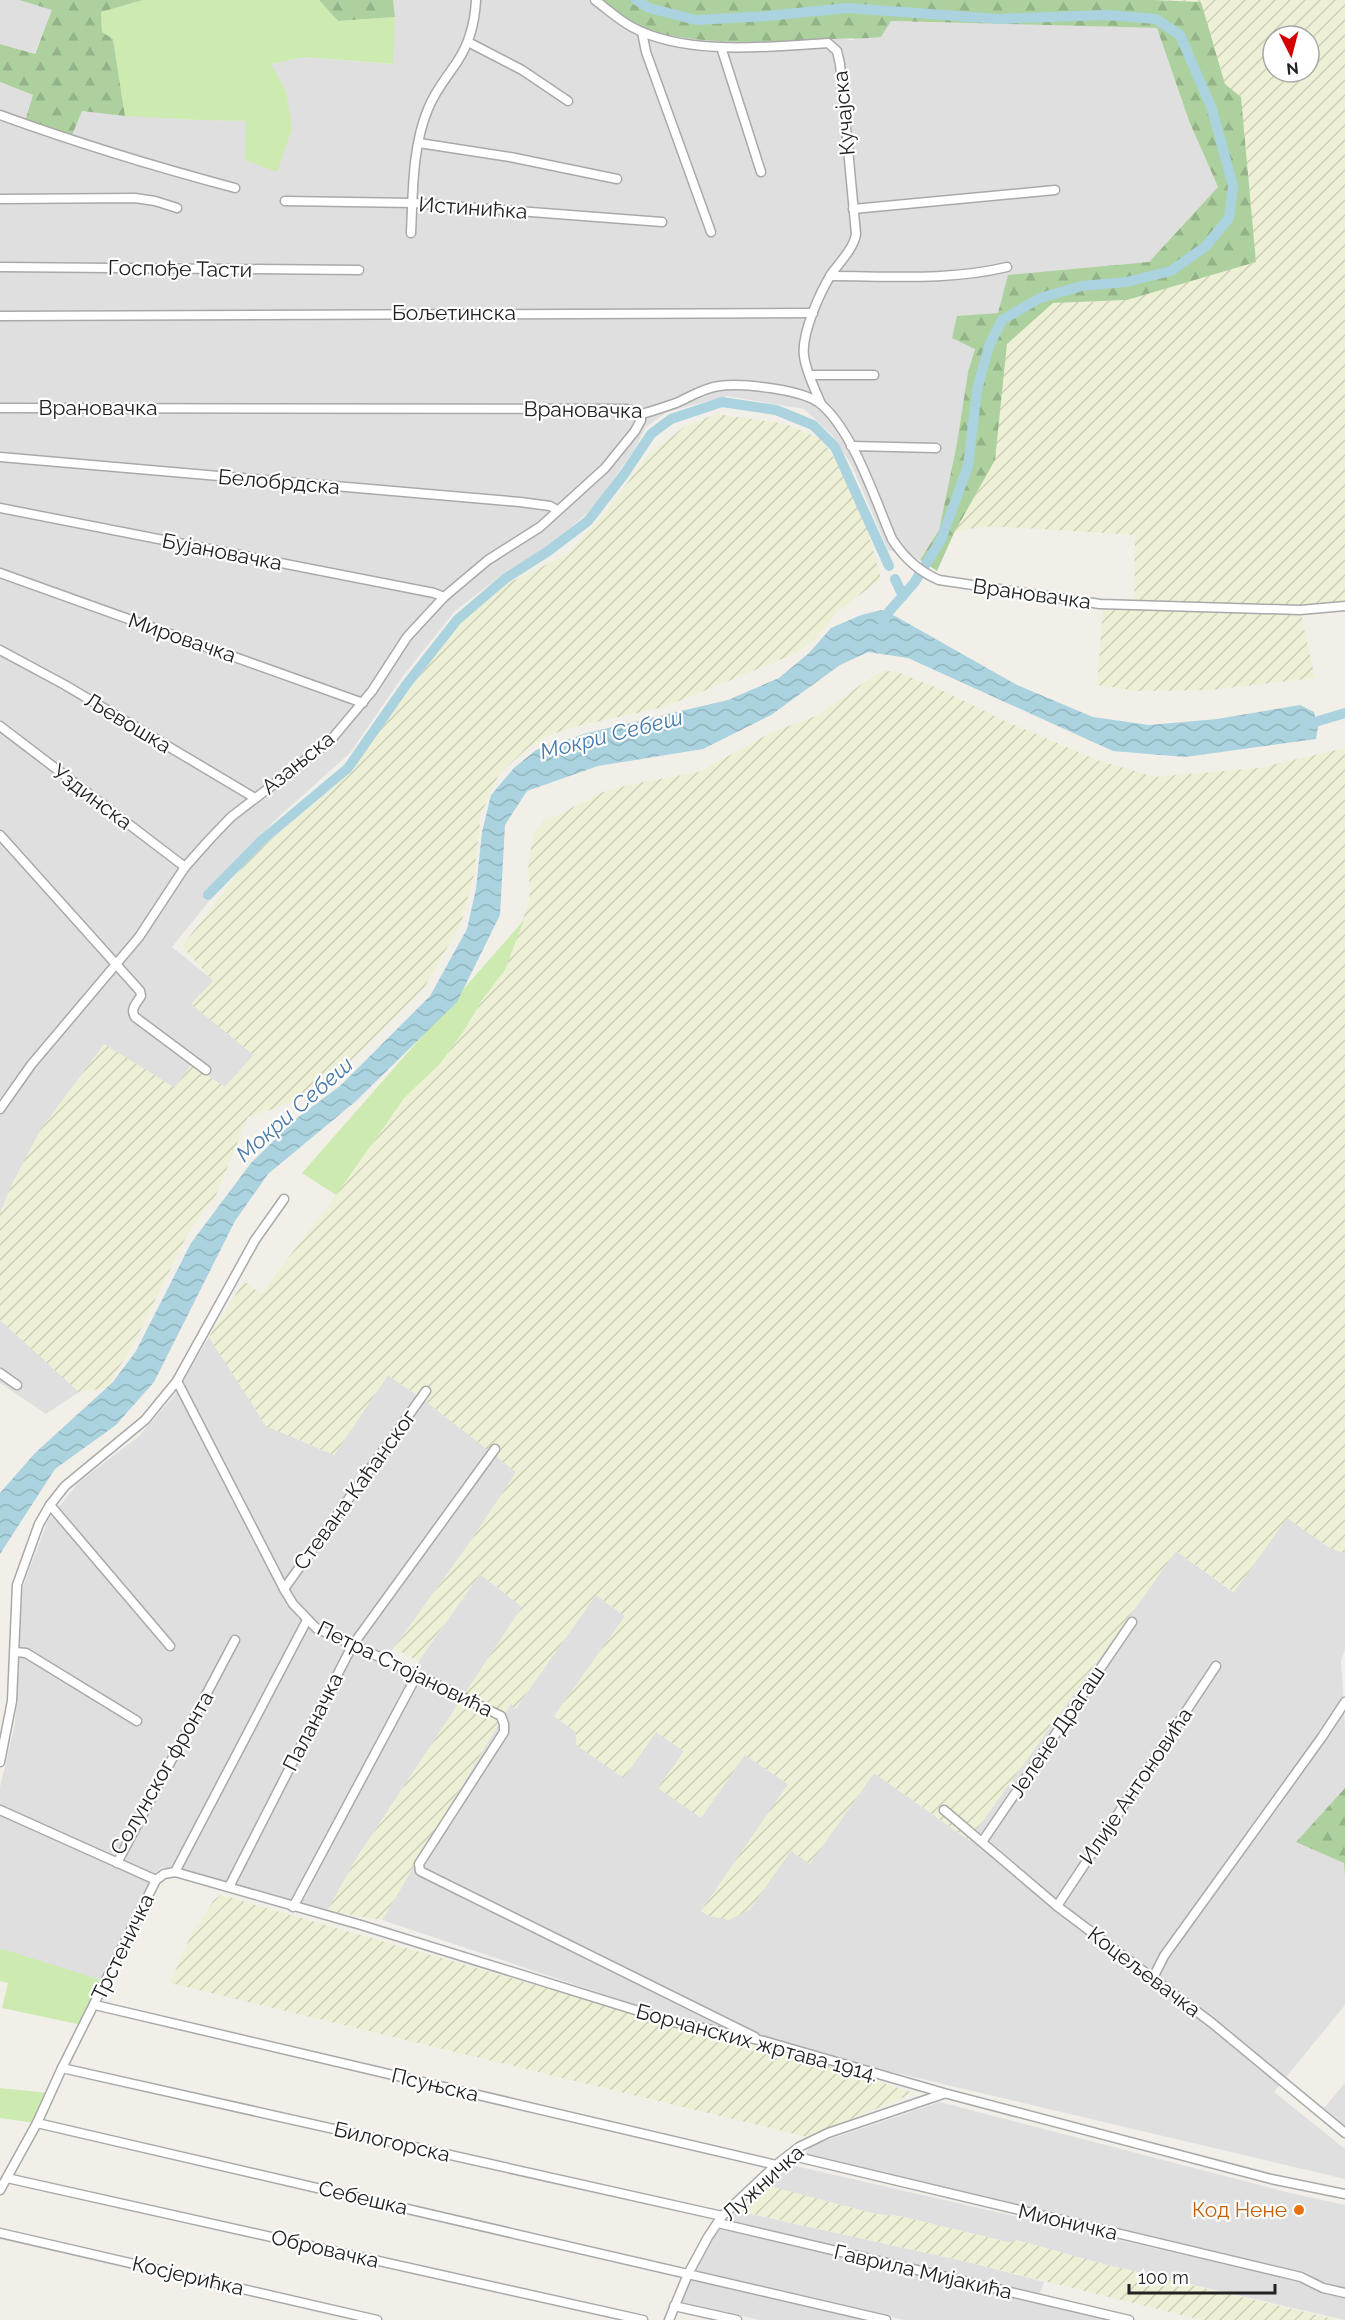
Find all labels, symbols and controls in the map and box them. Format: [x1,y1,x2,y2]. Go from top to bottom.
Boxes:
north arrow [1261,24,1321,84]
text: N [1285,58,1300,79]
street label: Кучајска [827,70,860,156]
street label: Истинићка [418,191,528,224]
street label: Госпође Тасти [108,255,252,282]
street label: Бољетинска [392,300,516,325]
street label: Врановачка [39,395,157,420]
street label: Врановачка [523,396,643,423]
street label: Белобрдска [217,464,341,499]
street label: Бујановачка [160,528,284,575]
street label: Врановачка [971,573,1093,614]
street label: Мировачка [125,607,239,668]
street label: Љевошка [81,687,176,758]
water label: Мокри Себеш [537,704,686,764]
street label: Азањска [256,726,339,799]
street label: Уздинска [48,759,137,835]
water label: Мокри Себеш [230,1051,358,1167]
street label: Стевана Каћанског [288,1404,421,1575]
street label: Петра Стојановића [313,1615,497,1722]
street label: Јелене Драгаш [1003,1661,1110,1802]
street label: Паланачка [277,1669,348,1775]
street label: Солунског фронта [105,1687,219,1859]
street label: Илије Антоновића [1074,1703,1197,1869]
street label: Трстеничка [86,1889,159,2004]
street label: Коцељевачка [1083,1921,1206,2022]
street label: Борчанских жртава 1914. [634,1998,881,2087]
street label: Псуњска [389,2062,481,2107]
street label: Билогорска [332,2116,453,2167]
street label: Лужничка [717,2140,809,2226]
street label: Себешка [316,2175,410,2220]
place label: Код Нене [1192,2197,1287,2222]
street label: Мионичка [1016,2198,1120,2245]
marker: Код Нене [1292,2203,1306,2217]
street label: Обровачка [269,2224,381,2273]
street label: Гаврила Мијакића [832,2239,1015,2304]
street label: Косјерићка [130,2251,246,2300]
scale bar [1129,2257,1274,2295]
text: 100 m [1138,2267,1189,2288]

